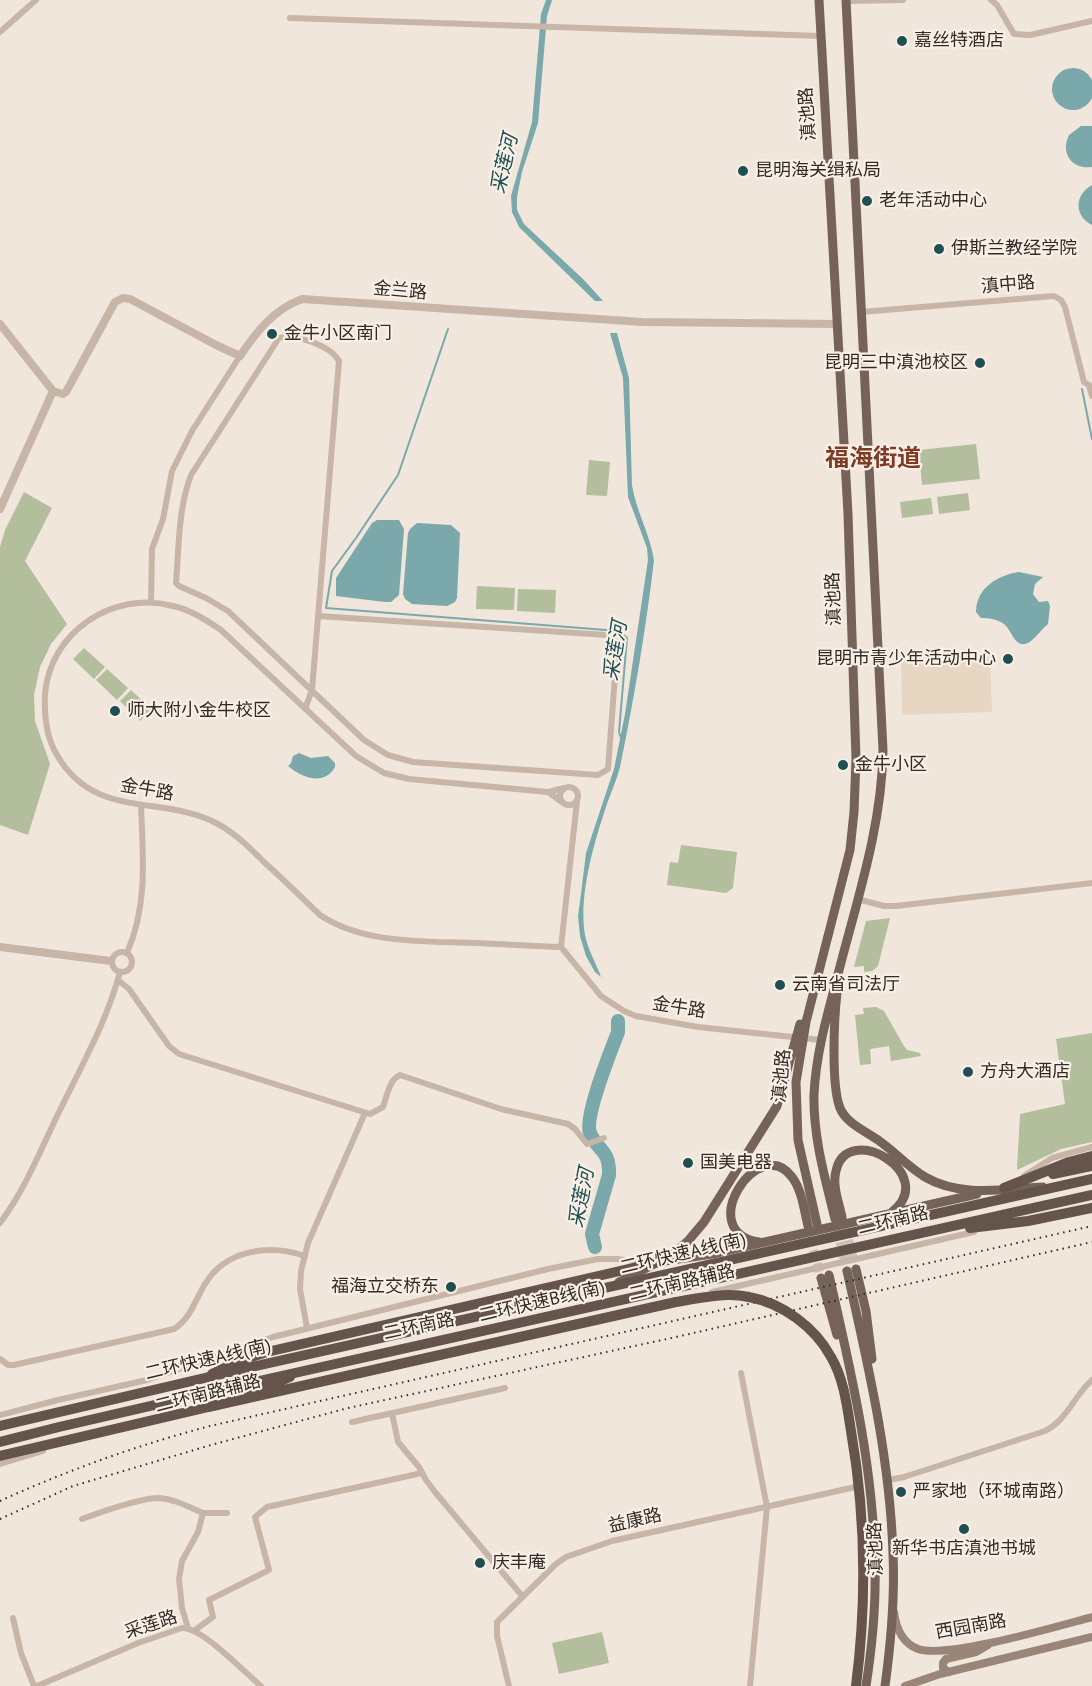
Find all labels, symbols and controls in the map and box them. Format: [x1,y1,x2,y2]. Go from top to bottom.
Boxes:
place label: 嘉丝特酒店 [914,30,1004,52]
marker: 嘉丝特酒店 [895,34,909,48]
street label: 滇池路 [795,86,821,142]
water label: 采莲河 [487,132,523,196]
place label: 昆明海关缉私局 [755,160,881,182]
marker: 昆明海关缉私局 [736,164,750,178]
place label: 老年活动中心 [879,190,987,212]
marker: 老年活动中心 [860,194,874,208]
place label: 伊斯兰教经学院 [951,238,1077,260]
marker: 伊斯兰教经学院 [932,242,946,256]
street label: 滇中路 [980,272,1036,298]
street label: 金兰路 [372,278,428,304]
place label: 金牛小区南门 [284,323,392,345]
marker: 金牛小区南门 [265,327,279,341]
place label: 昆明三中滇池校区 [824,352,968,374]
marker: 昆明三中滇池校区 [973,356,987,370]
district label: 福海街道 [825,445,921,473]
street label: 滇池路 [822,572,846,626]
water label: 采莲河 [599,619,633,683]
place label: 昆明市青少年活动中心 [816,648,996,670]
marker: 昆明市青少年活动中心 [1001,652,1015,666]
place label: 师大附小金牛校区 [127,700,271,722]
marker: 师大附小金牛校区 [108,704,122,718]
place label: 金牛小区 [855,754,927,776]
marker: 金牛小区 [836,758,850,772]
street label: 金牛路 [119,775,175,805]
place label: 云南省司法厅 [792,974,900,996]
marker: 云南省司法厅 [773,978,787,992]
street label: 金牛路 [651,993,707,1023]
street label: 滇池路 [769,1048,795,1104]
place label: 方舟大酒店 [980,1061,1070,1083]
marker: 方舟大酒店 [961,1065,975,1079]
place label: 国美电器 [700,1152,772,1174]
marker: 国美电器 [681,1156,695,1170]
water label: 采莲河 [564,1166,600,1230]
street label: 二环南路 [855,1202,931,1240]
street label: 二环快速A线(南) [618,1229,748,1279]
street label: 二环南路辅路 [627,1260,737,1306]
place label: 福海立交桥东 [331,1276,439,1298]
street label: 二环快速B线(南) [477,1277,607,1327]
marker: 福海立交桥东 [444,1280,458,1294]
street label: 二环南路 [382,1309,456,1345]
street label: 二环快速A线(南) [143,1335,273,1385]
street label: 二环南路辅路 [153,1370,263,1418]
place label: 严家地（环城南路） [913,1481,1075,1503]
marker: 严家地（环城南路） [894,1485,908,1499]
street label: 益康路 [606,1504,664,1538]
street label: 滇池路 [864,1522,888,1576]
marker: 新华书店滇池书城 [957,1522,971,1536]
place label: 新华书店滇池书城 [892,1538,1036,1560]
place label: 庆丰庵 [492,1552,546,1574]
marker: 庆丰庵 [473,1556,487,1570]
street label: 采莲路 [122,1606,180,1644]
street label: 西园南路 [934,1610,1008,1644]

